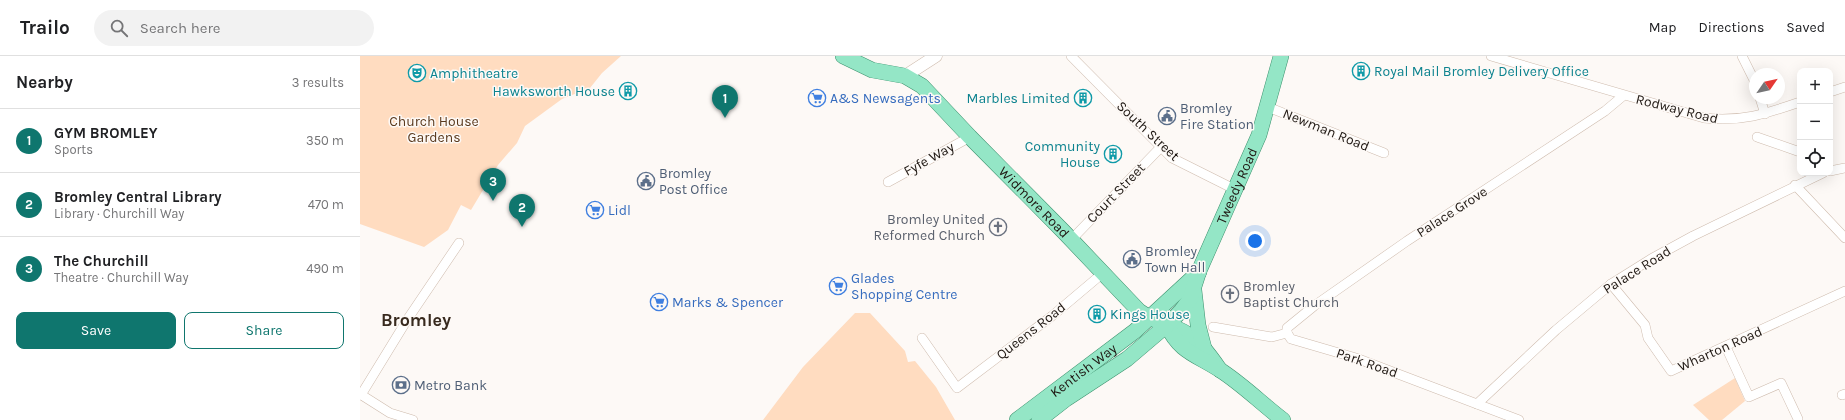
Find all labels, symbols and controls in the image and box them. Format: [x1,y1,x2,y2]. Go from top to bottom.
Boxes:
search box [94,10,374,46]
text: Trailo [20,17,70,39]
icon: search [108,17,130,39]
text: Search here [140,19,221,37]
text: Map [1649,19,1677,36]
text: Directions [1699,19,1764,36]
text: Saved [1786,19,1825,36]
building icon: Royal Mail Bromley Delivery Office [1351,61,1371,81]
theatre icon: Amphitheatre [407,63,427,83]
place label: Royal Mail Bromley Delivery Office [1374,63,1589,80]
place label: Amphitheatre [430,65,518,82]
north arrow [1749,68,1785,104]
map controls [1797,68,1833,176]
button: + [1797,68,1833,104]
text: Nearby [16,72,73,92]
text: 3 results [292,75,344,90]
building icon: Hawksworth House [618,81,638,101]
place label: Hawksworth House [493,83,615,100]
pin: 1 [712,85,738,118]
supermarket icon: A&S Newsagents [807,88,827,108]
building icon: Marbles Limited [1073,88,1093,108]
place label: A&S Newsagents [830,90,941,107]
place label: Marbles Limited [967,90,1070,107]
street label: Rodway Road [1634,91,1720,127]
street label: South Street [1113,97,1183,165]
place label: Bromley Fire Station [1180,100,1254,133]
button: − [1797,104,1833,140]
street label: Newman Road [1280,105,1372,155]
public building icon: Bromley Fire Station [1157,106,1177,126]
park label: Church House Gardens [389,113,479,146]
text: GYM BROMLEY [54,124,158,142]
text: 1 [27,133,31,148]
text: 350 m [306,133,344,148]
street label: Fyfe Way [901,138,958,180]
place label: Community House [1025,138,1100,171]
button: locate [1797,140,1833,176]
text: Sports [54,142,93,157]
building icon: Community House [1103,144,1123,164]
street label: Tweedy Road [1212,145,1261,227]
street label: Court Street [1083,159,1149,227]
street label: Widmore Road [995,163,1073,241]
place label: Bromley Post Office [659,165,728,198]
pin: 3 [480,168,506,201]
public building icon: Bromley Post Office [636,171,656,191]
street label: Palace Grove [1413,183,1491,241]
text: Bromley Central Library [54,188,222,206]
pin: 2 [509,194,535,227]
text: 2 [25,197,33,212]
text: 470 m [308,197,344,212]
supermarket icon: Lidl [585,200,605,220]
place label: Lidl [608,202,631,219]
text: Library · Churchill Way [54,206,184,221]
place label: Bromley United Reformed Church [874,211,985,244]
church icon: Bromley United Reformed Church [988,217,1008,237]
your location [1245,231,1265,251]
street label: Palace Road [1600,242,1674,298]
place label: Bromley Town Hall [1145,243,1205,276]
public building icon: Bromley Town Hall [1122,249,1142,269]
text: The Churchill [54,252,149,270]
text: 3 [25,261,33,276]
text: 490 m [306,261,344,276]
text: Theatre · Churchill Way [54,270,189,285]
place label: Glades Shopping Centre [851,270,958,303]
supermarket icon: Glades Shopping Centre [828,276,848,296]
place label: Bromley Baptist Church [1243,278,1339,311]
church icon: Bromley Baptist Church [1220,284,1240,304]
supermarket icon: Marks & Spencer [649,292,669,312]
place label: Marks & Spencer [672,294,784,311]
street label: Queens Road [993,299,1069,363]
building icon: Kings House [1087,304,1107,324]
place label: Kings House [1110,306,1190,323]
district label: Bromley [381,309,451,331]
button: Save [16,312,176,349]
button: Share [184,312,344,349]
street label: Wharton Road [1675,323,1765,375]
street label: Kentish Way [1047,339,1120,401]
street label: Park Road [1334,345,1400,381]
bank icon: Metro Bank [391,375,411,395]
place label: Metro Bank [414,377,487,394]

